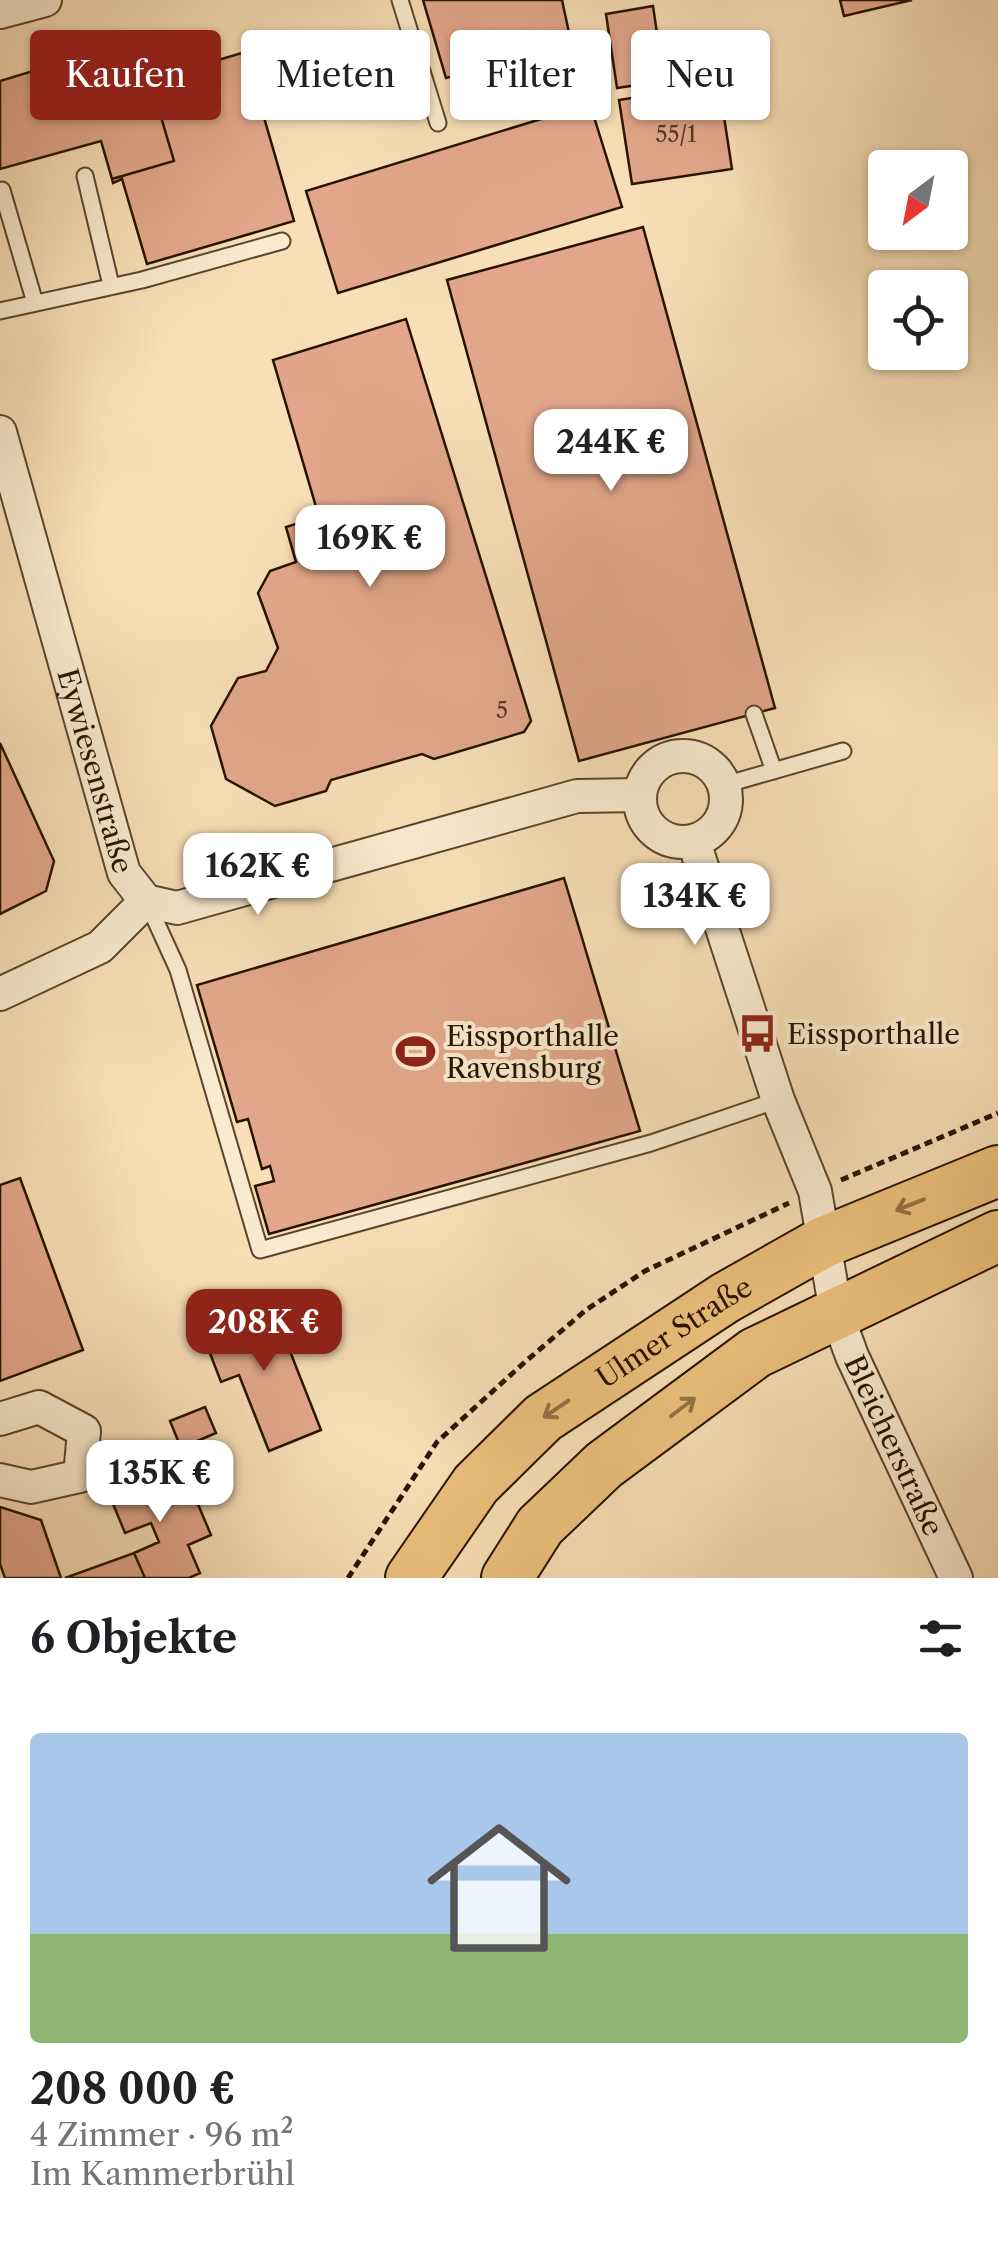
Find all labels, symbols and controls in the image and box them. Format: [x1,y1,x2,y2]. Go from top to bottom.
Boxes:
chip: Kaufen [30,30,221,120]
chip: Mieten [241,30,430,120]
chip: Filter [450,30,611,120]
chip: Neu [631,30,770,120]
house number: 55/1 [656,121,696,148]
north arrow [868,150,968,250]
map controls [868,150,968,370]
button: locate [868,270,968,370]
pin: 244K € [530,409,692,494]
text: 244K € [556,422,666,461]
pin: 169K € [289,505,451,590]
text: 169K € [317,518,423,557]
street label: Eywiesenstraße [50,665,140,877]
house number: 5 [496,697,508,724]
pin: 162K € [177,833,339,918]
text: 162K € [205,846,311,885]
pin: 134K € [614,863,776,948]
text: 134K € [643,876,747,915]
bus stop icon: Eissporthalle [736,1013,778,1055]
place label: Eissporthalle [787,1017,960,1051]
place label: Eissporthalle Ravensburg [446,1019,619,1085]
sports icon: Eissporthalle Ravensburg [395,1031,437,1073]
one-way arrow [895,1197,926,1215]
street label: Ulmer Straße [590,1269,758,1395]
pin: 208K € [183,1289,345,1374]
text: 208K € [208,1302,320,1341]
street label: Bleicherstraße [837,1350,951,1541]
one-way arrow [669,1396,696,1417]
one-way arrow [542,1398,570,1419]
pin: 135K € [79,1440,241,1525]
text: 135K € [108,1453,212,1492]
icon: filters [913,1611,968,1666]
text: 6 Objekte [30,1612,237,1664]
icon: home [409,1798,589,1978]
text: 208 000 € [30,2063,235,2115]
text: 4 Zimmer · 96 m² [30,2115,294,2154]
text: Im Kammerbrühl [30,2154,295,2193]

